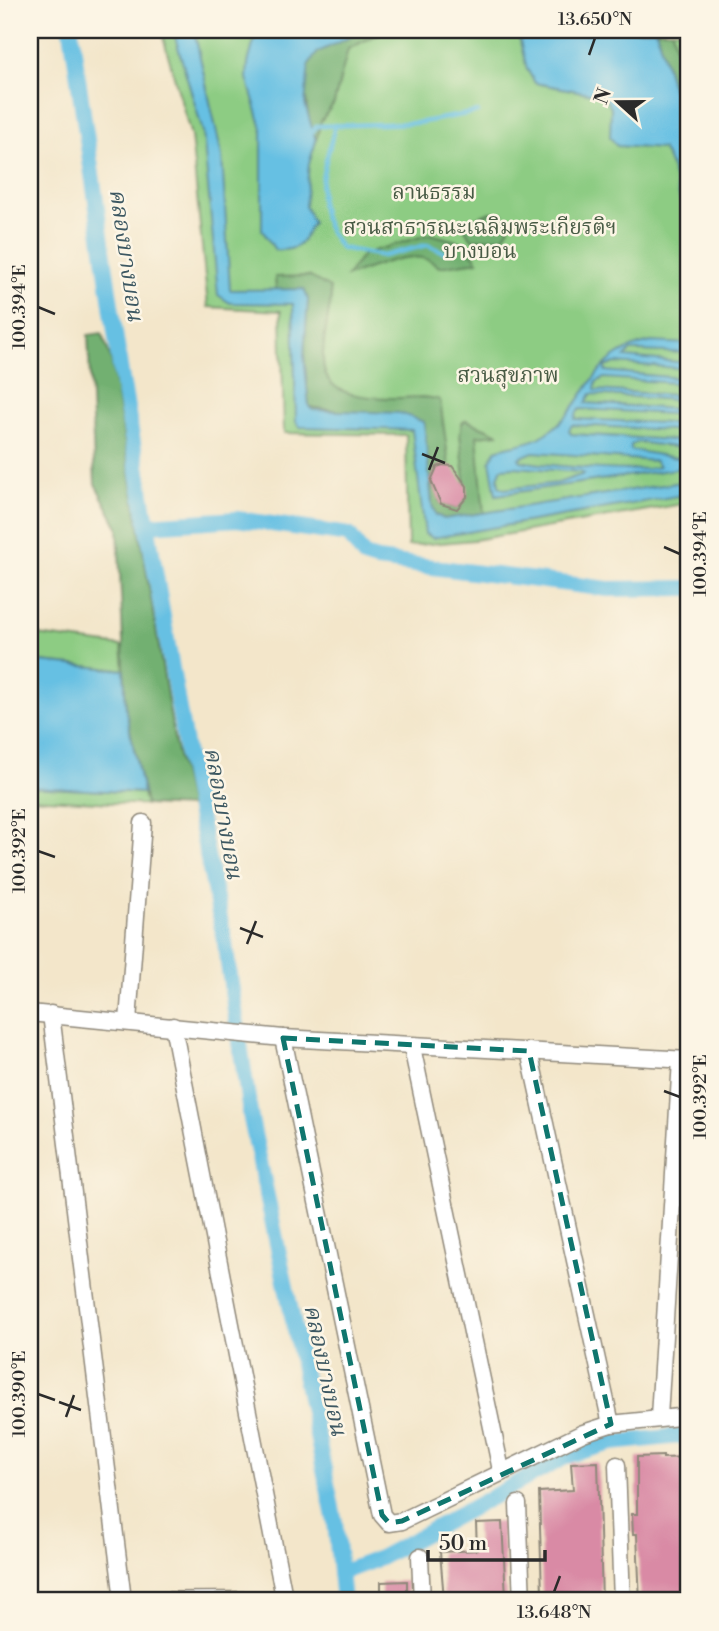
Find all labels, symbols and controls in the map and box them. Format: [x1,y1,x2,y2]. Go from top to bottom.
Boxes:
text: 13.650°N [558,8,633,31]
north arrow [582,66,652,136]
text: N [589,85,617,108]
park label: ลานธรรม [392,180,476,206]
water label: คลองบางบอน [103,187,149,324]
park label: สวนสาธารณะเฉลิมพระเกียรติฯ บางบอน [343,215,617,265]
text: 100.394°E [8,264,31,350]
park label: สวนสุขภาพ [457,363,559,389]
text: 100.394°E [689,511,712,597]
water label: คลองบางบอน [198,745,249,882]
text: 100.392°E [8,808,31,894]
text: 100.392°E [689,1054,712,1140]
water label: คลองบางบอน [297,1302,353,1439]
text: 100.390°E [8,1351,31,1437]
scale bar [428,1519,546,1563]
text: 50 m [439,1531,487,1557]
text: 13.648°N [517,1601,592,1624]

